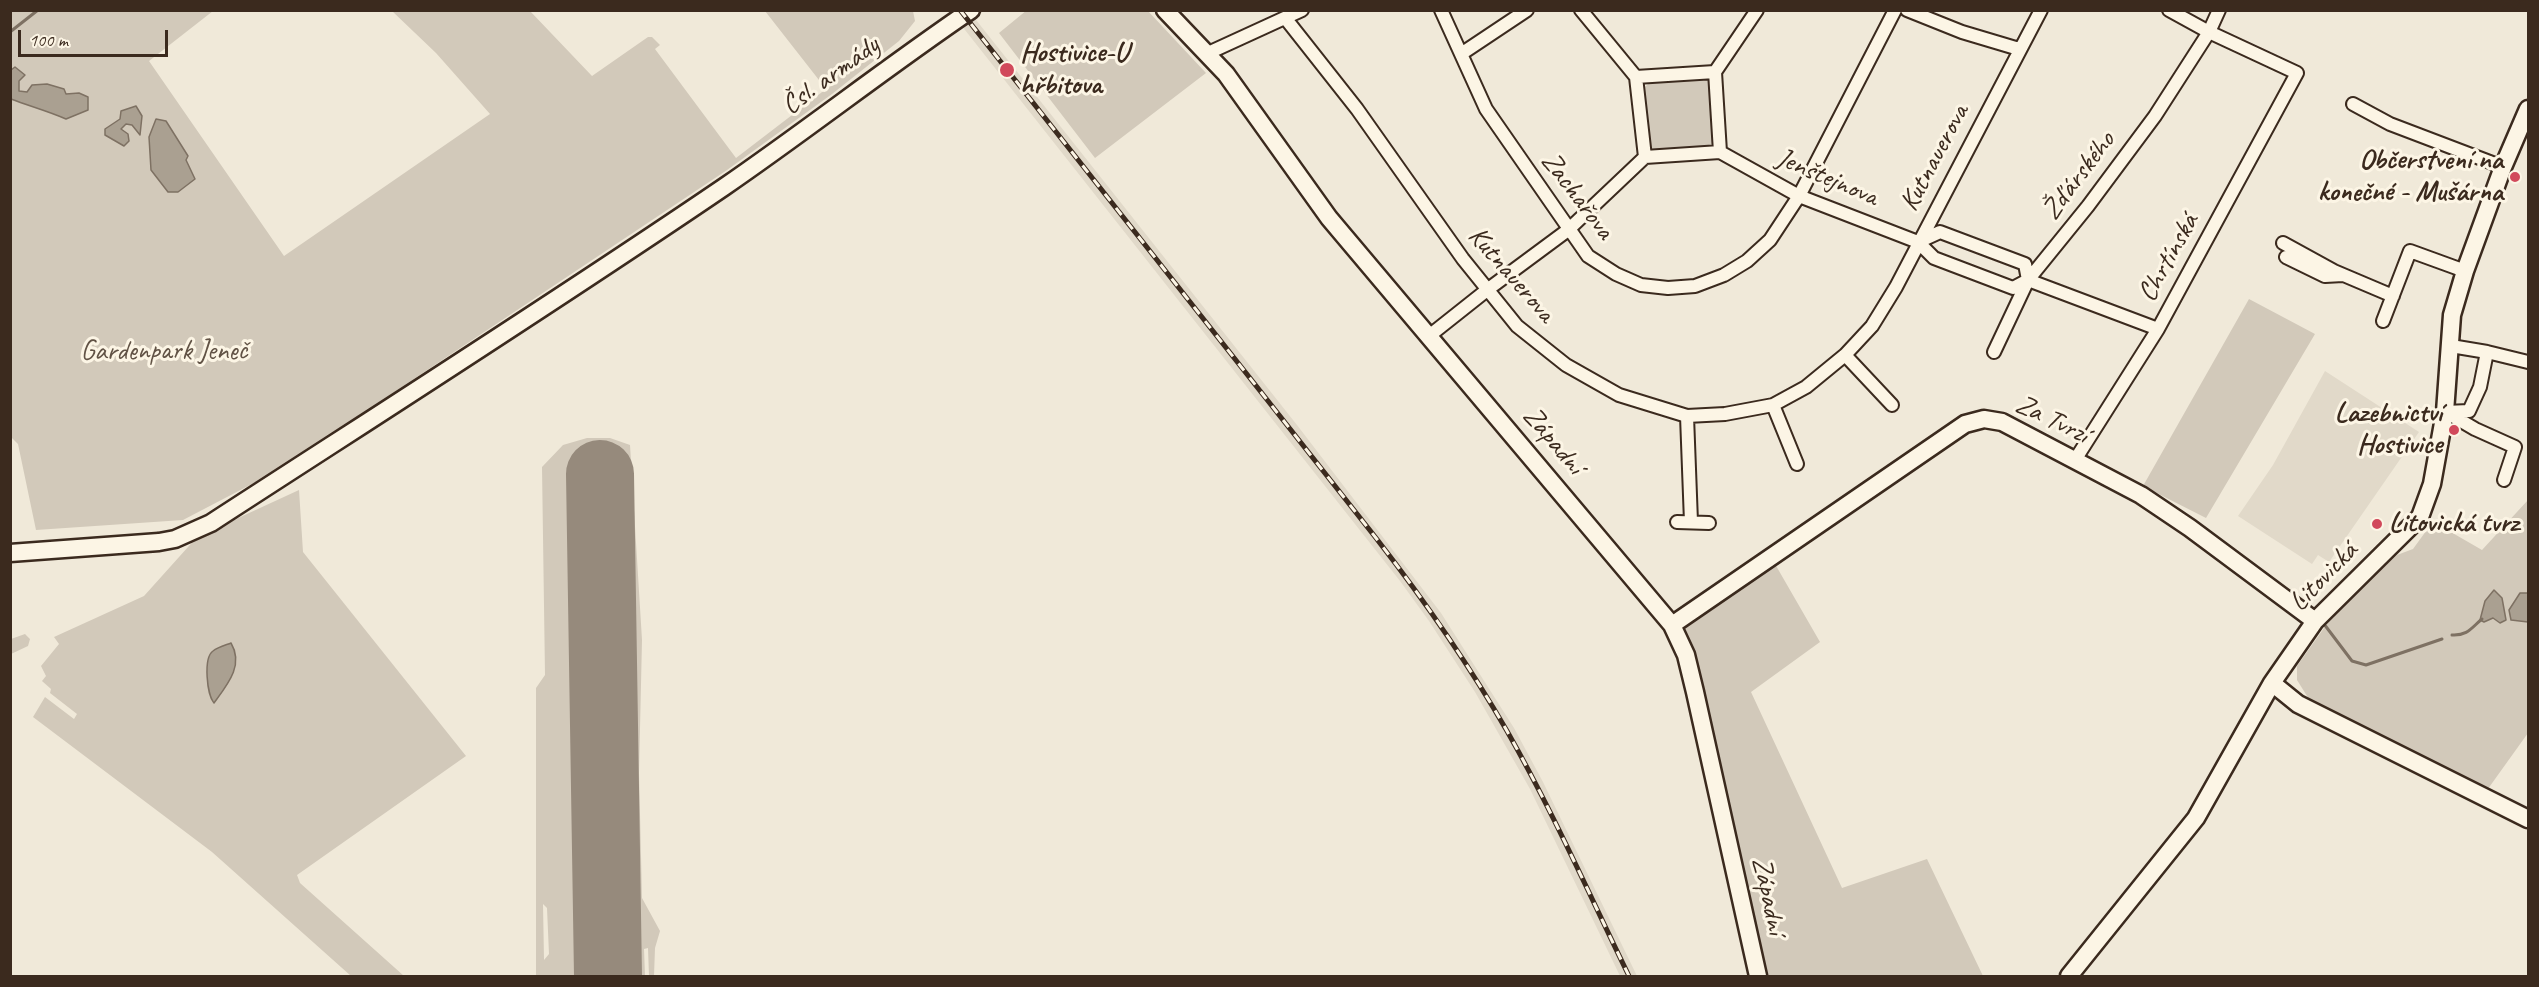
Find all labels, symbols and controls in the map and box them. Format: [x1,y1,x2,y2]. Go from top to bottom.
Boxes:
scale bar [21,18,171,56]
text: 100 m [29,29,68,51]
street label: Čsl. armády [776,29,886,123]
place label: Hostivice-U hřbitova [1020,37,1128,103]
marker: Hostivice-U hřbitova [998,61,1016,79]
street label: Kutnauerova [1893,99,1977,217]
street label: Žďárského [2035,125,2123,227]
street label: Jenštejnova [1771,142,1883,214]
place label: Občerstvení na konečné - Mušárna [2318,144,2503,210]
street label: Zachařova [1533,146,1621,246]
marker: Občerstvení na konečné - Mušárna [2508,170,2522,184]
street label: Chrtínská [2131,208,2207,308]
street label: Kutnauerova [1460,220,1562,330]
park label: Gardenpark Jeneč [81,335,247,369]
street label: Za Tvrzí [2010,388,2094,452]
place label: Lazebnictví Hostivice [2335,397,2442,463]
street label: Západní [1515,400,1591,482]
marker: Lazebnictví Hostivice [2447,423,2461,437]
place label: Litovická tvrz [2389,507,2518,541]
marker: Litovická tvrz [2370,517,2384,531]
street label: Litovická [2283,535,2365,619]
street label: Západní [1743,854,1793,938]

